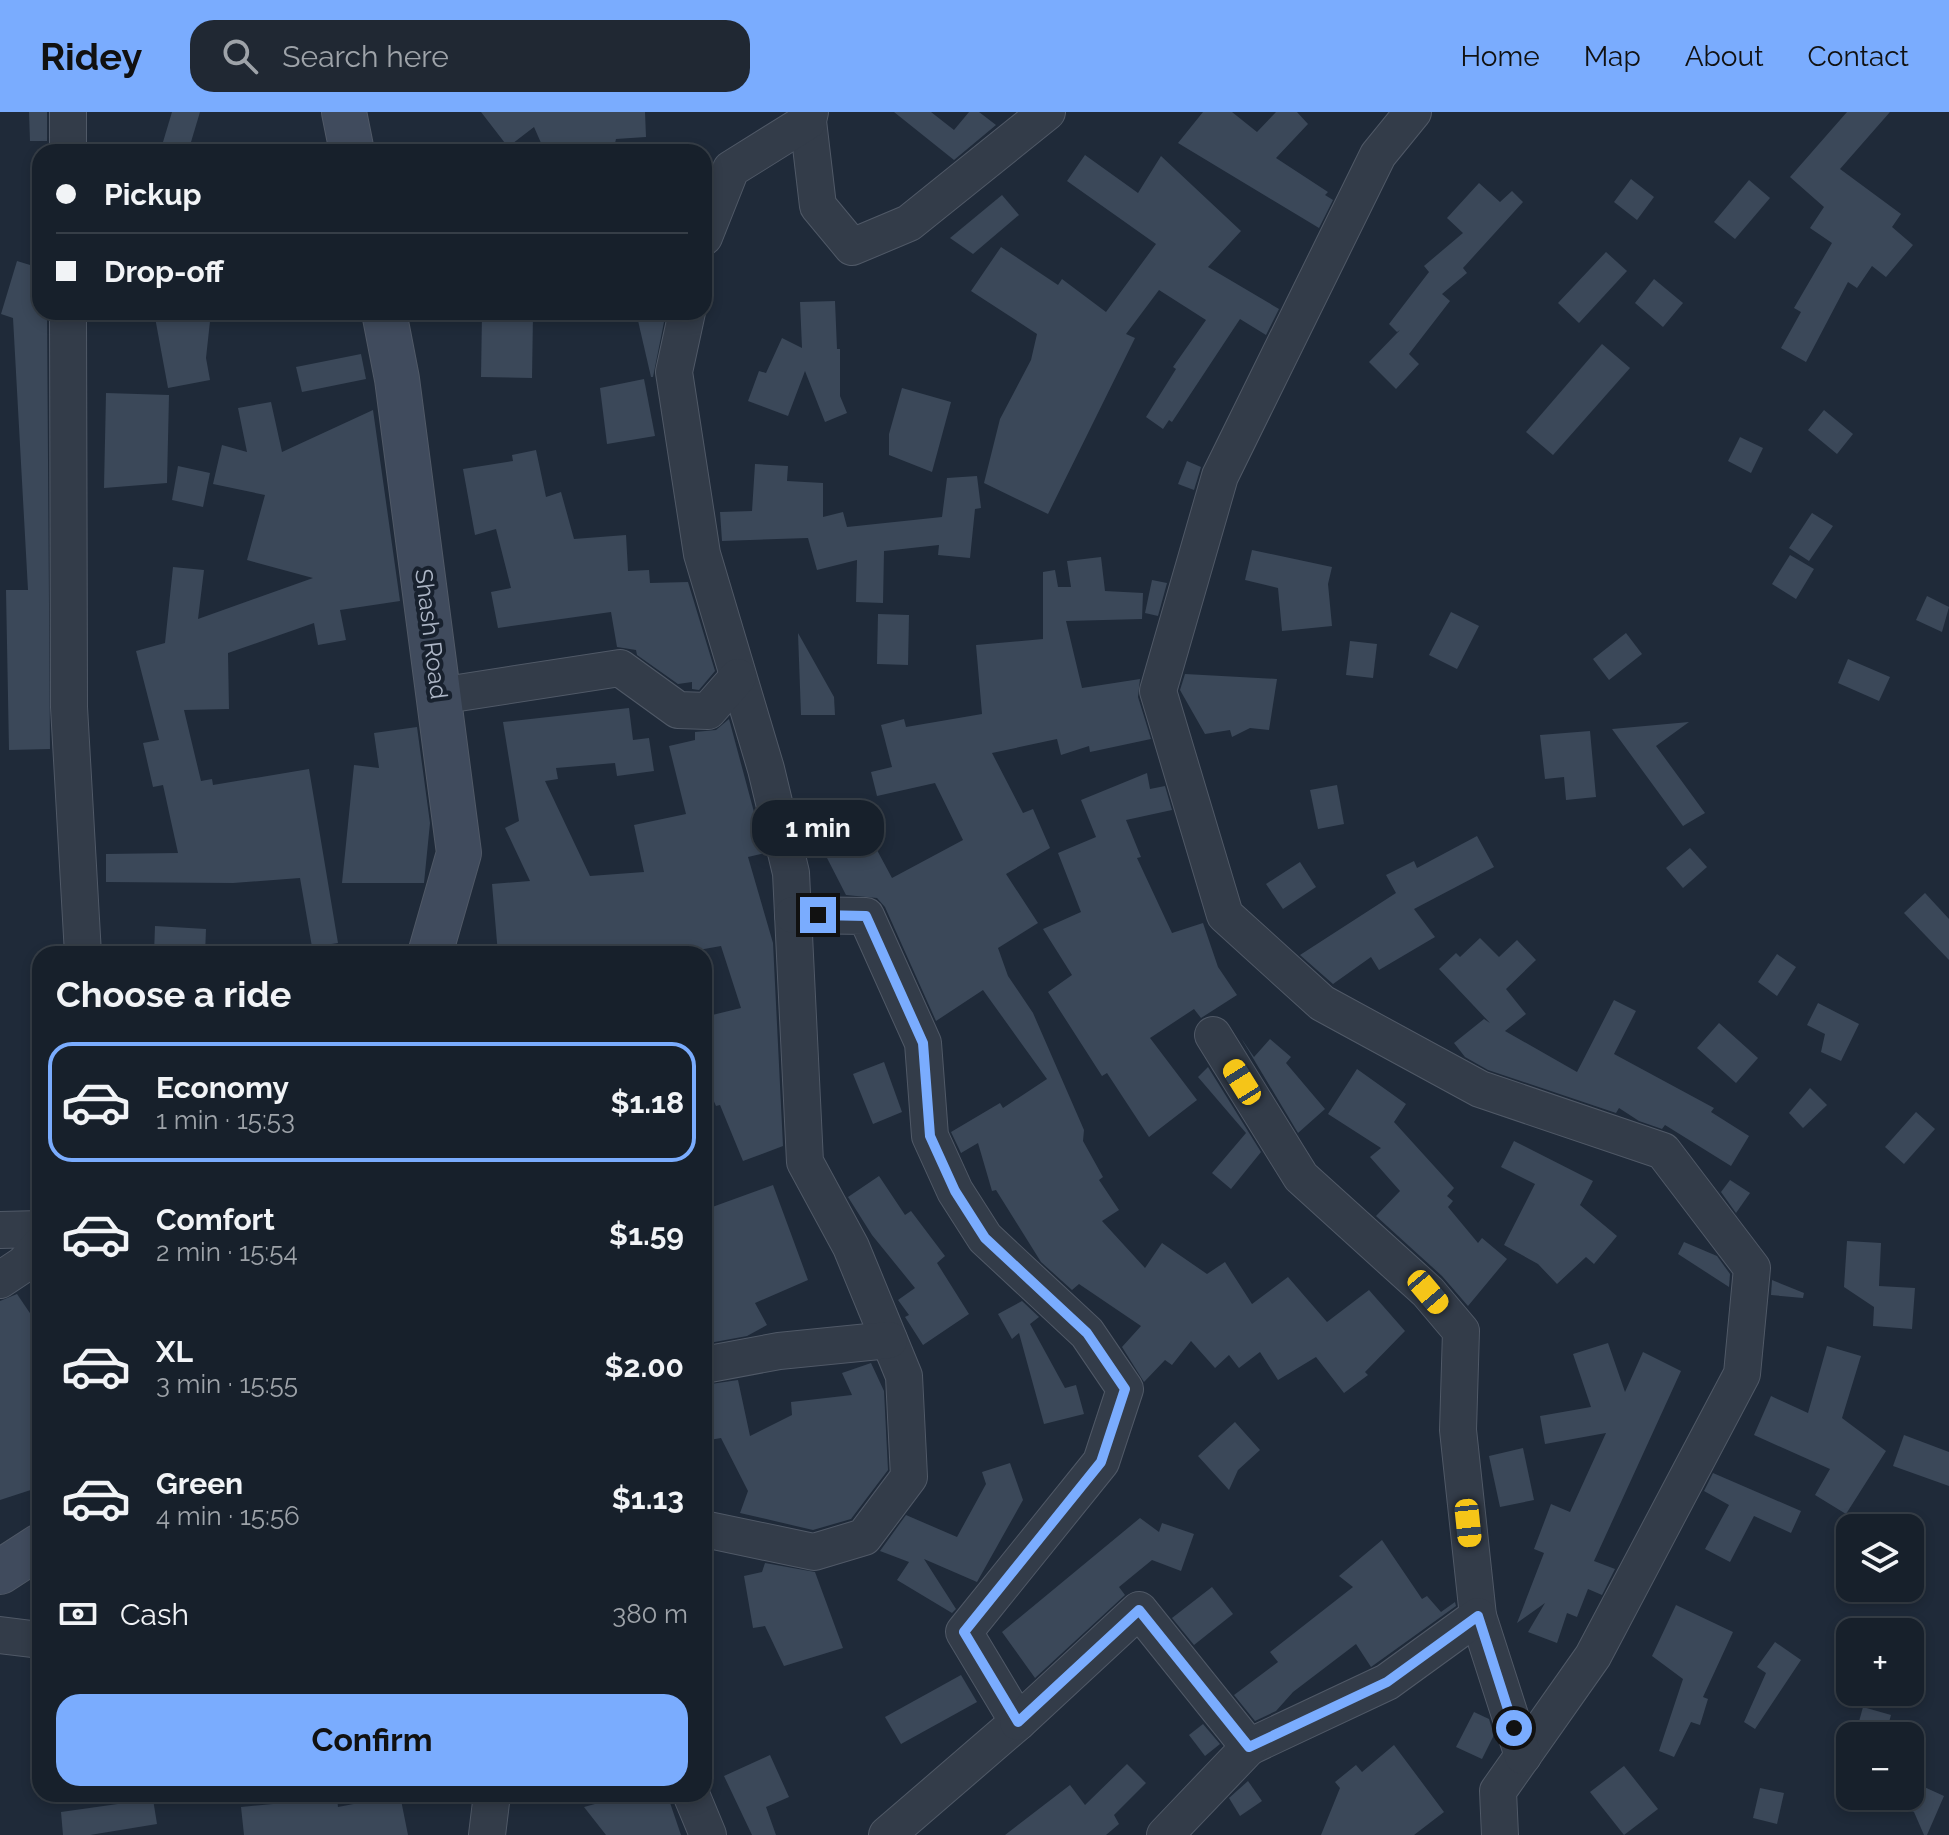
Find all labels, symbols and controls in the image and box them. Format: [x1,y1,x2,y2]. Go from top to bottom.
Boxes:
search box [190,20,750,92]
text: Ridey [40,34,142,79]
icon: search [218,34,262,78]
text: Search here [282,39,449,74]
text: Home [1460,40,1540,73]
text: Map [1584,40,1641,73]
text: About [1685,40,1764,73]
text: Contact [1808,40,1909,73]
text: Pickup [104,177,202,212]
text: Drop-off [104,254,224,289]
street label: Shash Road [409,567,454,701]
callout: 1 min [752,799,884,855]
text: 1 min [785,813,851,843]
route end [800,897,836,933]
text: Choose a ride [56,973,291,1015]
car [1219,1055,1265,1109]
icon: car [60,1066,132,1138]
text: Economy [156,1070,289,1105]
text: $1.18 [610,1085,684,1120]
text: 1 min · 15:53 [156,1105,295,1135]
icon: car [60,1198,132,1270]
text: Comfort [156,1202,275,1237]
text: $1.59 [609,1217,684,1252]
text: 2 min · 15:54 [156,1237,298,1267]
car [1403,1266,1453,1318]
icon: car [60,1330,132,1402]
text: XL [156,1334,193,1369]
text: $2.00 [604,1349,684,1384]
text: 3 min · 15:55 [156,1369,298,1399]
icon: car [60,1462,132,1534]
text: Green [156,1466,243,1501]
text: $1.13 [612,1481,684,1516]
car [1454,1498,1482,1548]
text: 4 min · 15:56 [156,1501,300,1531]
map controls [1836,1514,1924,1810]
button: layers [1836,1514,1924,1602]
icon: cash [56,1592,100,1636]
text: Cash [120,1597,189,1632]
text: 380 m [612,1599,688,1629]
button: + [1836,1618,1924,1706]
button: Confirm [56,1694,688,1786]
route start [1496,1710,1532,1746]
button: − [1836,1722,1924,1810]

